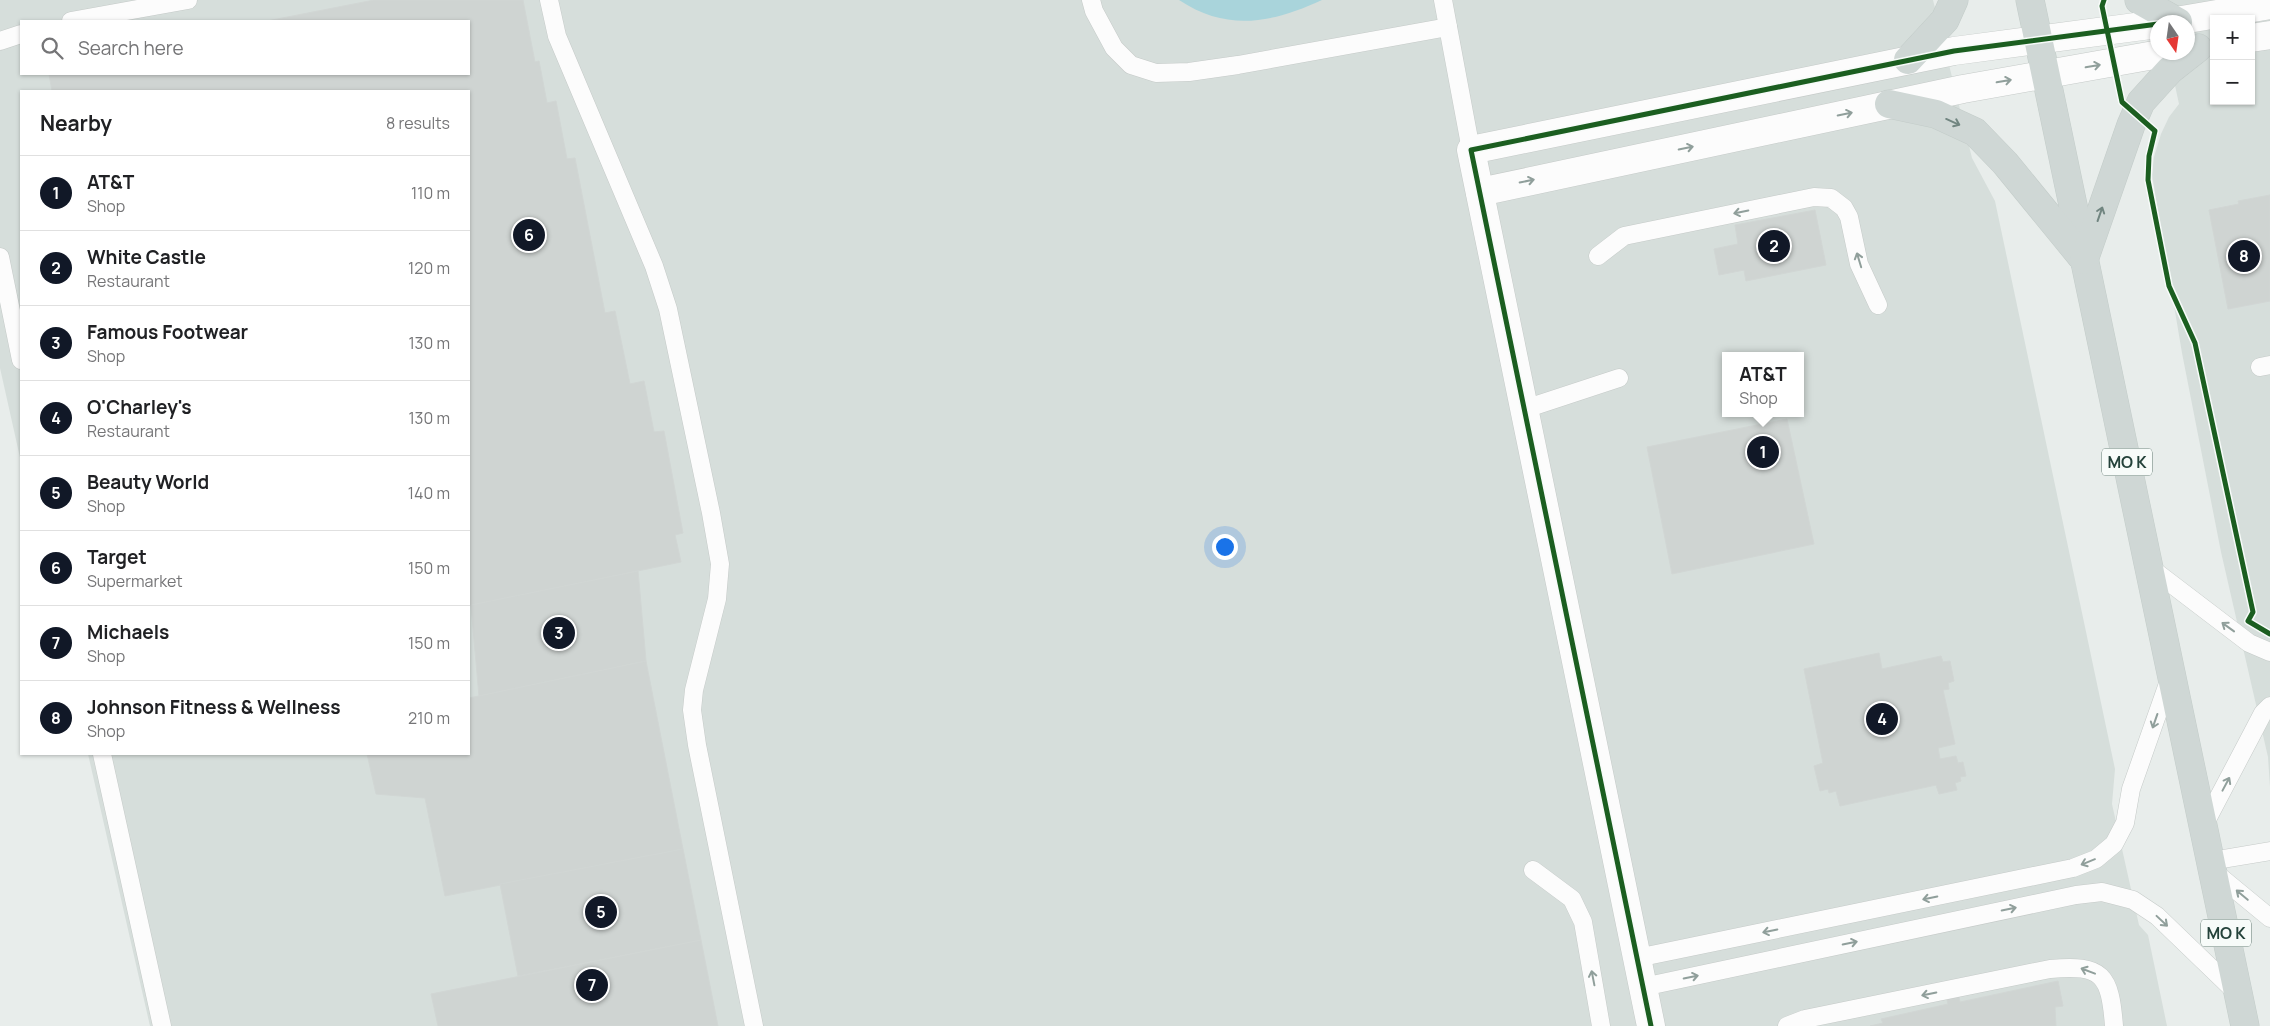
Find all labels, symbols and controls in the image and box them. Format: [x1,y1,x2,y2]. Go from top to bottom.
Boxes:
north arrow [2150,15,2195,60]
map controls [2210,15,2255,105]
button: + [2210,15,2255,60]
search box [20,20,470,75]
icon: search [38,34,66,62]
text: Search here [78,35,184,61]
button: − [2210,60,2255,105]
one-way arrow [2084,61,2100,71]
one-way arrow [1996,76,2012,86]
text: Nearby [40,109,112,137]
one-way arrow [1837,109,1853,118]
text: 8 results [386,112,450,134]
one-way arrow [1945,117,1960,127]
one-way arrow [1678,142,1694,152]
text: AT&T [87,169,134,195]
one-way arrow [1519,176,1535,186]
text: 1 [52,182,60,204]
text: 110 m [411,182,450,204]
text: Shop [87,195,125,217]
one-way arrow [2096,206,2105,222]
one-way arrow [1734,207,1750,217]
pin: 6 [513,216,545,254]
pin: 2 [1758,227,1790,265]
pin: 8 [2228,237,2260,275]
text: White Castle [87,244,206,270]
one-way arrow [1853,253,1863,269]
text: 2 [51,257,61,279]
text: 120 m [408,257,450,279]
text: Restaurant [87,270,170,292]
text: Famous Footwear [87,319,248,345]
text: 3 [51,332,61,354]
text: 130 m [408,332,450,354]
text: Shop [87,345,125,367]
popup [1722,352,1804,417]
text: AT&T [1739,361,1787,387]
text: Shop [1739,387,1778,409]
text: O'Charley's [87,394,192,420]
text: 4 [51,407,61,429]
text: 130 m [408,407,450,429]
text: Restaurant [87,420,170,442]
pin: 1 [1747,433,1779,471]
road number: MO K [2102,448,2152,476]
text: Beauty World [87,469,209,495]
text: 5 [51,482,61,504]
text: 140 m [408,482,450,504]
text: Shop [87,495,125,517]
your location [1212,534,1238,560]
text: Target [87,544,147,570]
text: 6 [51,557,61,579]
text: 150 m [408,557,450,579]
text: Supermarket [87,570,183,592]
pin: 3 [543,614,575,652]
text: Michaels [87,619,169,645]
one-way arrow [2222,622,2235,633]
text: 7 [52,632,60,654]
text: 150 m [408,632,450,654]
text: Shop [87,645,125,667]
text: Johnson Fitness & Wellness [87,694,341,720]
pin: 4 [1866,700,1898,738]
text: 8 [51,707,61,729]
text: 210 m [408,707,450,729]
one-way arrow [2150,713,2159,728]
text: Shop [87,720,125,742]
one-way arrow [2221,776,2231,791]
one-way arrow [2081,858,2096,868]
one-way arrow [2235,889,2248,900]
pin: 5 [585,893,617,931]
one-way arrow [1922,894,1938,903]
one-way arrow [2000,904,2016,913]
one-way arrow [2156,915,2168,927]
road number: MO K [2201,920,2251,946]
one-way arrow [1763,926,1779,936]
one-way arrow [1842,938,1858,947]
pin: 7 [576,966,608,1004]
one-way arrow [2081,966,2096,975]
one-way arrow [1588,970,1598,986]
one-way arrow [1683,971,1699,981]
one-way arrow [1922,990,1938,999]

